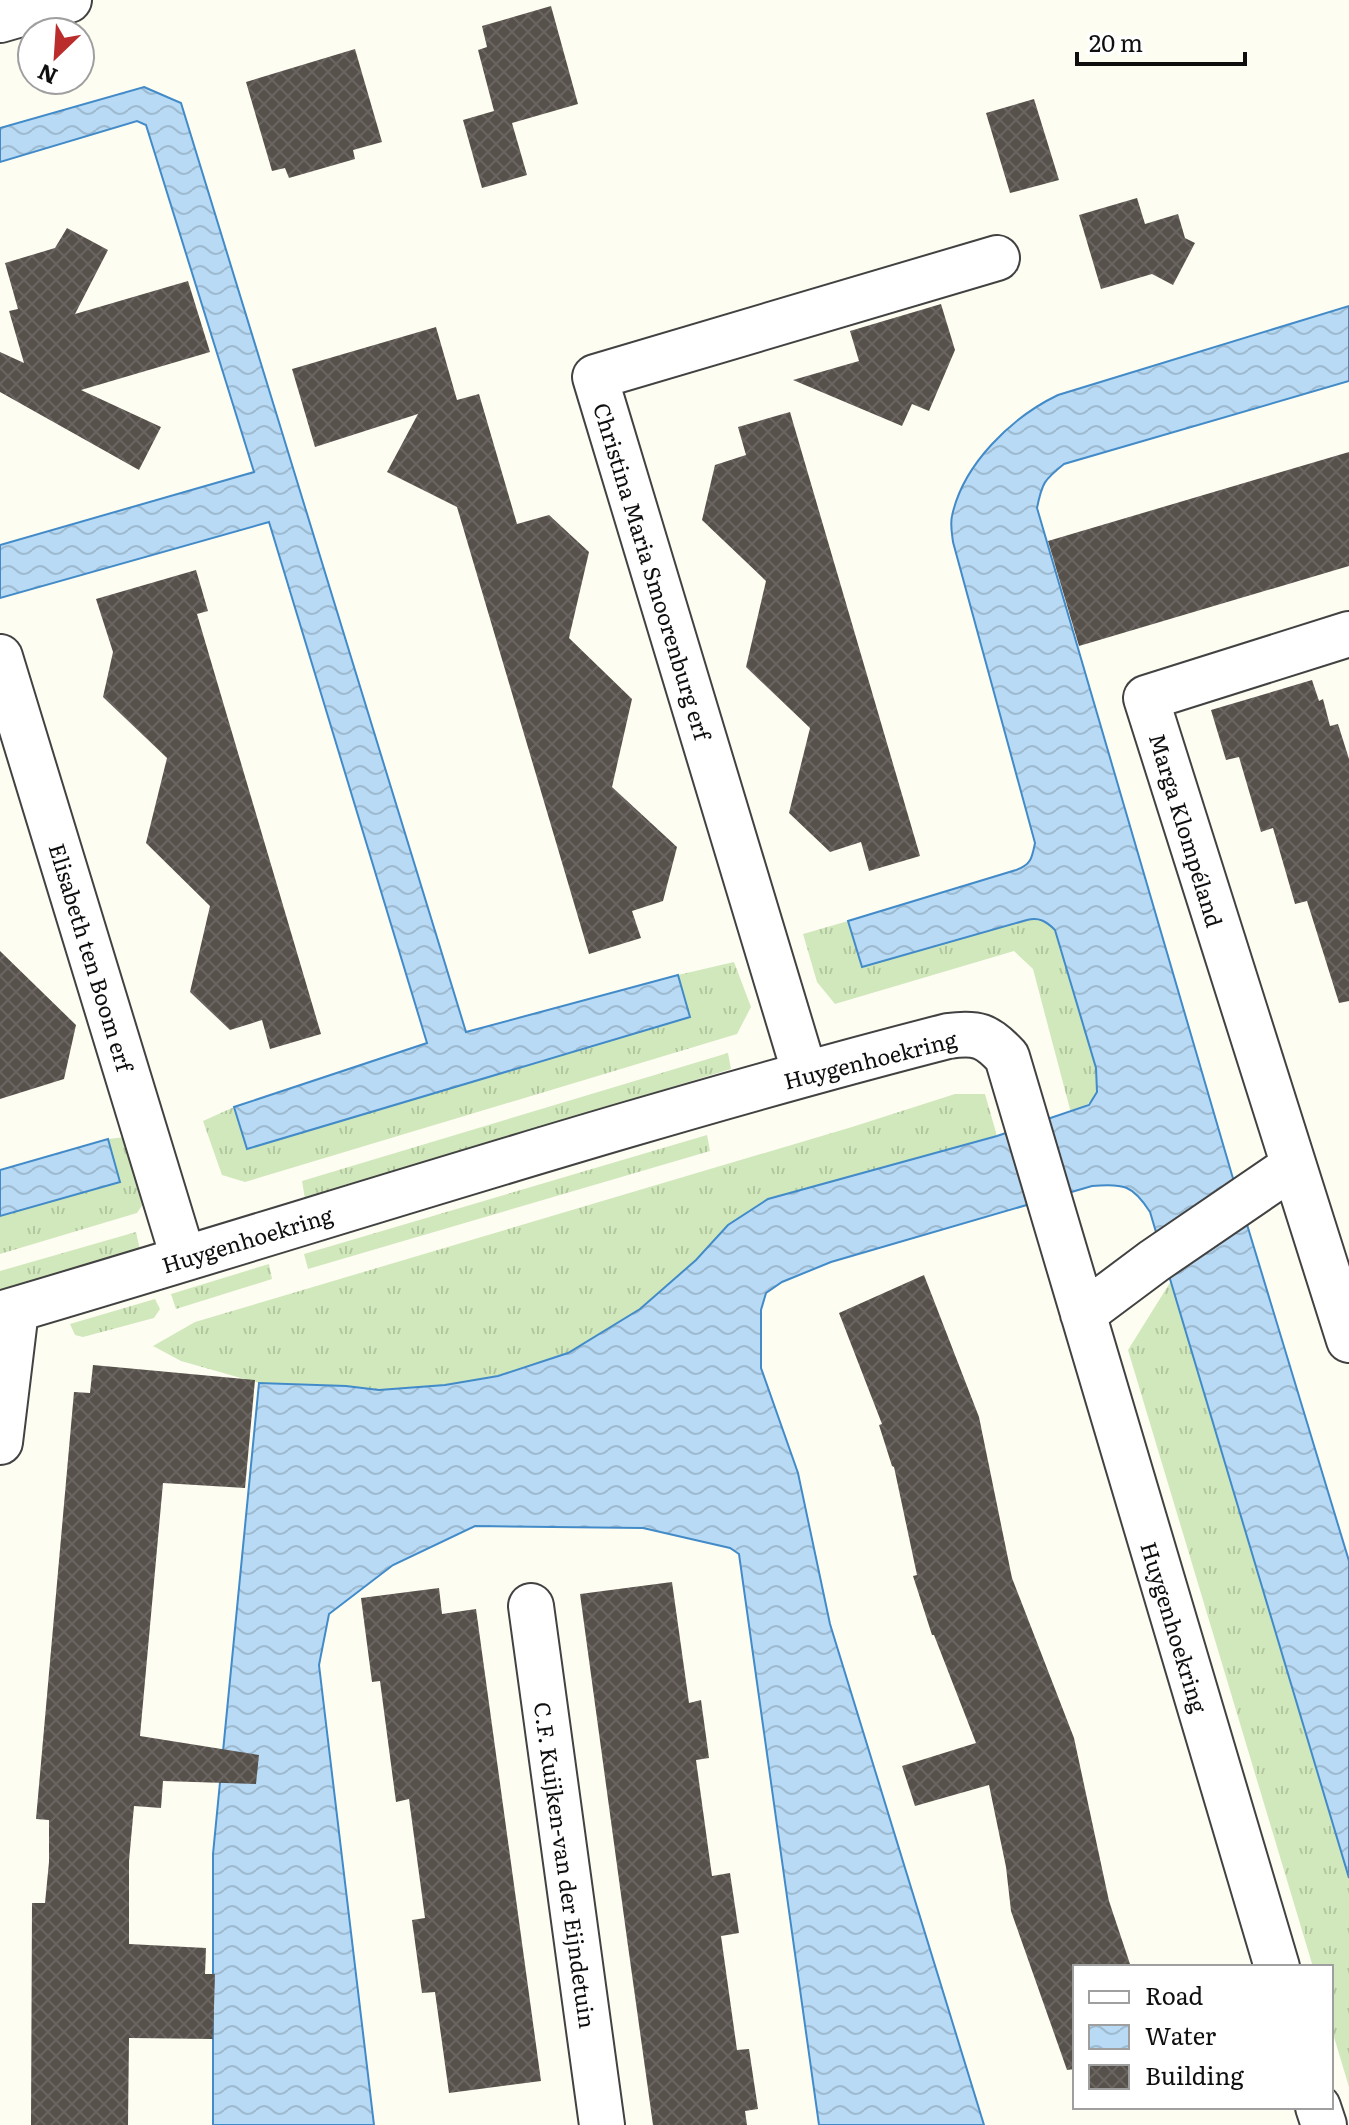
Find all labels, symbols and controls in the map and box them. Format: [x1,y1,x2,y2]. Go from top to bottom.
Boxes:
north arrow [16,16,96,96]
scale bar [1077,16,1245,66]
text: 20 m [1089,24,1143,59]
text: N [32,57,62,94]
street label: Christina Maria Smoorenburg erf [586,398,721,745]
street label: Marga Klompéland [1142,729,1232,931]
street label: Elisabeth ten Boom erf [42,839,143,1077]
street label: Huygenhoekring [780,1021,961,1096]
street label: Huygenhoekring [157,1197,337,1281]
street label: Huygenhoekring [1133,1537,1217,1717]
street label: C.F. Kuijken-van der Eijndetuin [527,1700,605,2030]
legend [1073,1965,1333,2109]
text: Road [1145,1977,1204,2012]
text: Water [1145,2017,1217,2052]
text: Building [1145,2057,1244,2092]

